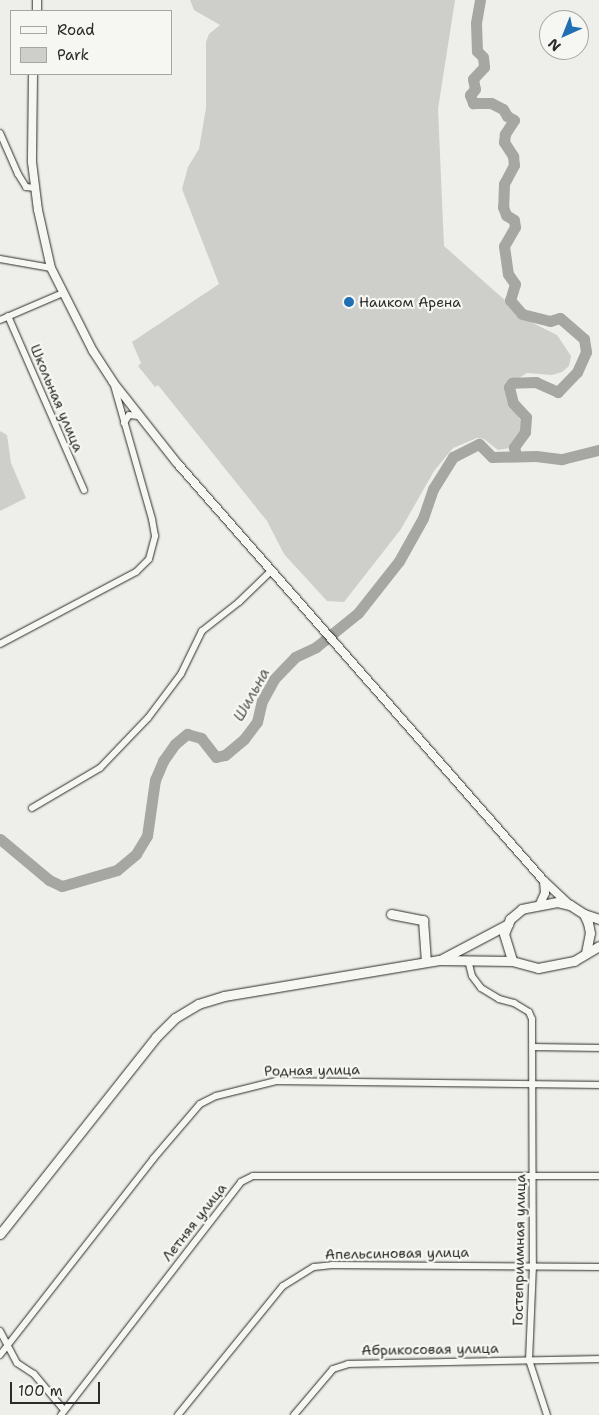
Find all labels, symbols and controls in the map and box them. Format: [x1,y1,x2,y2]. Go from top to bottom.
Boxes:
legend [10,10,172,75]
north arrow [539,10,589,60]
text: Road [57,20,95,40]
text: N [544,35,565,55]
text: Park [57,45,89,65]
place label: Наиком Арена [359,294,461,310]
marker: Наиком Арена [343,296,355,308]
street label: Школьная улица [27,342,87,454]
water label: Шильна [230,665,274,725]
street label: Родная улица [264,1061,360,1079]
street label: Гостеприимная улица [509,1174,529,1326]
street label: Летняя улица [158,1180,230,1264]
street label: Апельсиновая улица [325,1243,469,1263]
street label: Абрикосовая улица [361,1339,499,1359]
scale bar [12,1372,102,1404]
text: 100 m [18,1381,63,1401]

